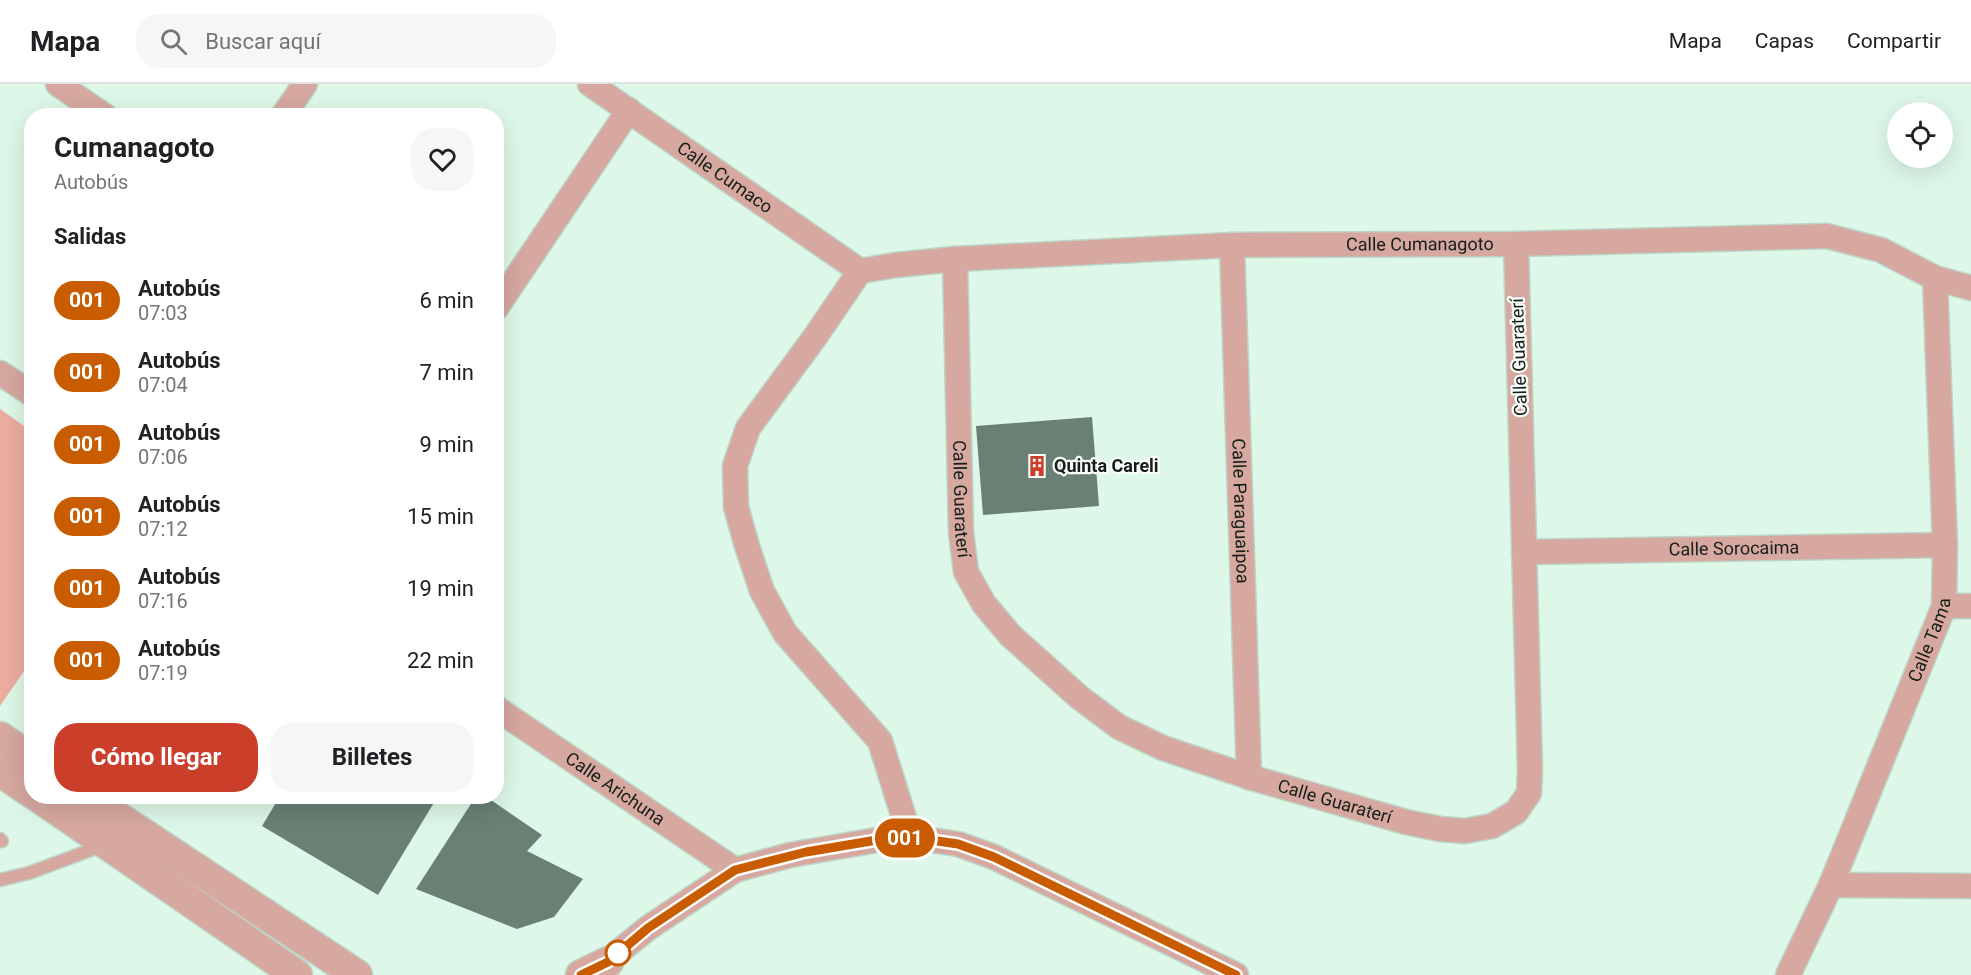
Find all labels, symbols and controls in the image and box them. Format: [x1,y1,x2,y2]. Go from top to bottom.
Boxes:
search box [136,14,556,68]
text: Mapa [30,25,100,58]
icon: search [157,25,190,58]
text: Buscar aquí [205,29,321,54]
text: Mapa [1669,29,1722,53]
text: Capas [1755,29,1814,53]
text: Compartir [1847,29,1941,53]
map controls [1887,102,1953,168]
button: locate [1887,102,1953,168]
button: heart [411,128,474,191]
text: Cumanagoto [54,131,215,164]
street label: Calle Cumaco [673,137,777,217]
text: Autobús [54,170,128,194]
text: Salidas [54,224,126,249]
street label: Calle Cumanagoto [1346,233,1494,255]
text: Autobús [138,276,221,301]
text: 001 [69,288,105,312]
text: 6 min [419,288,474,313]
street label: Calle Guaraterí [1506,297,1531,416]
text: 07:03 [138,301,188,325]
text: Autobús [138,348,221,373]
text: 001 [69,360,105,384]
text: 7 min [419,360,474,385]
text: 07:04 [138,373,188,397]
text: Autobús [138,420,221,445]
text: 001 [69,432,105,456]
text: 9 min [419,432,474,457]
street label: Calle Paraguaipoa [1228,438,1254,584]
street label: Calle Guaraterí [949,440,975,559]
text: 07:06 [138,445,188,469]
building icon: Quinta Careli [1025,454,1049,478]
place label: Quinta Careli [1054,455,1159,476]
text: Autobús [138,492,221,517]
text: 001 [69,504,105,528]
text: 15 min [407,504,474,529]
text: 07:12 [138,517,188,541]
street label: Calle Sorocaima [1668,536,1799,560]
text: Autobús [138,564,221,589]
text: 001 [69,576,105,600]
text: 19 min [407,576,474,601]
text: 07:16 [138,589,188,613]
street label: Calle Tama [1903,598,1954,685]
text: Autobús [138,636,221,661]
text: 001 [69,648,105,672]
text: 22 min [407,648,474,673]
text: 07:19 [138,661,188,685]
button: Cómo llegar [54,723,258,792]
button: Billetes [270,723,474,792]
street label: Calle Arichuna [562,747,669,830]
street label: Calle Guaraterí [1275,775,1395,828]
line badge: 001 [870,818,940,858]
text: 001 [887,826,923,850]
unlabelled marker [605,940,631,966]

